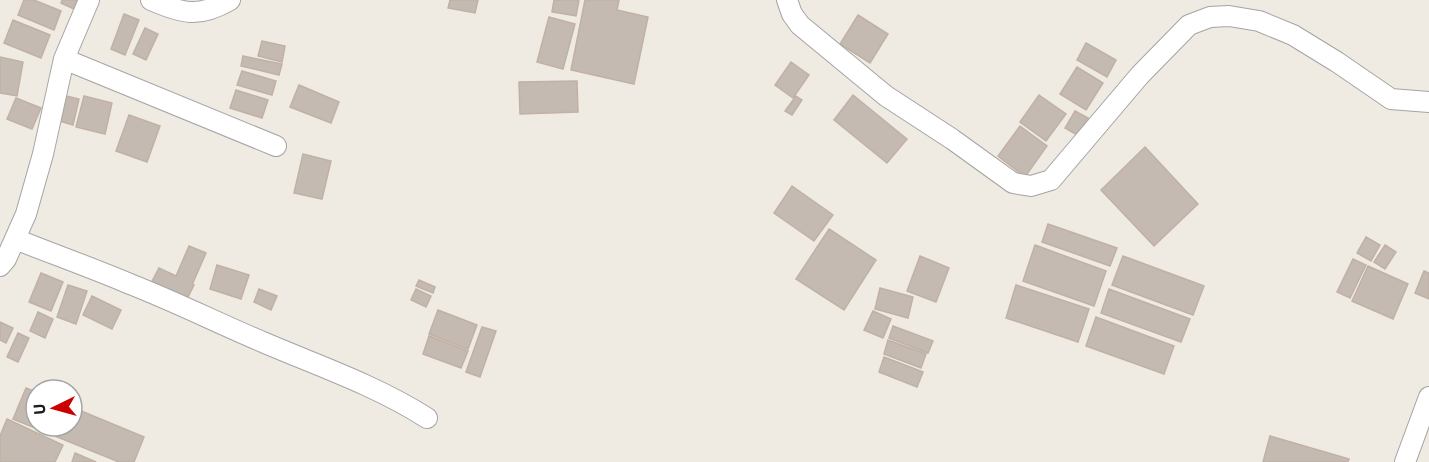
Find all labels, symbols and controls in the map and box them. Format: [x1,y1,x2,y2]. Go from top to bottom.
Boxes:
north arrow [24,378,84,438]
text: U [29,403,50,416]

